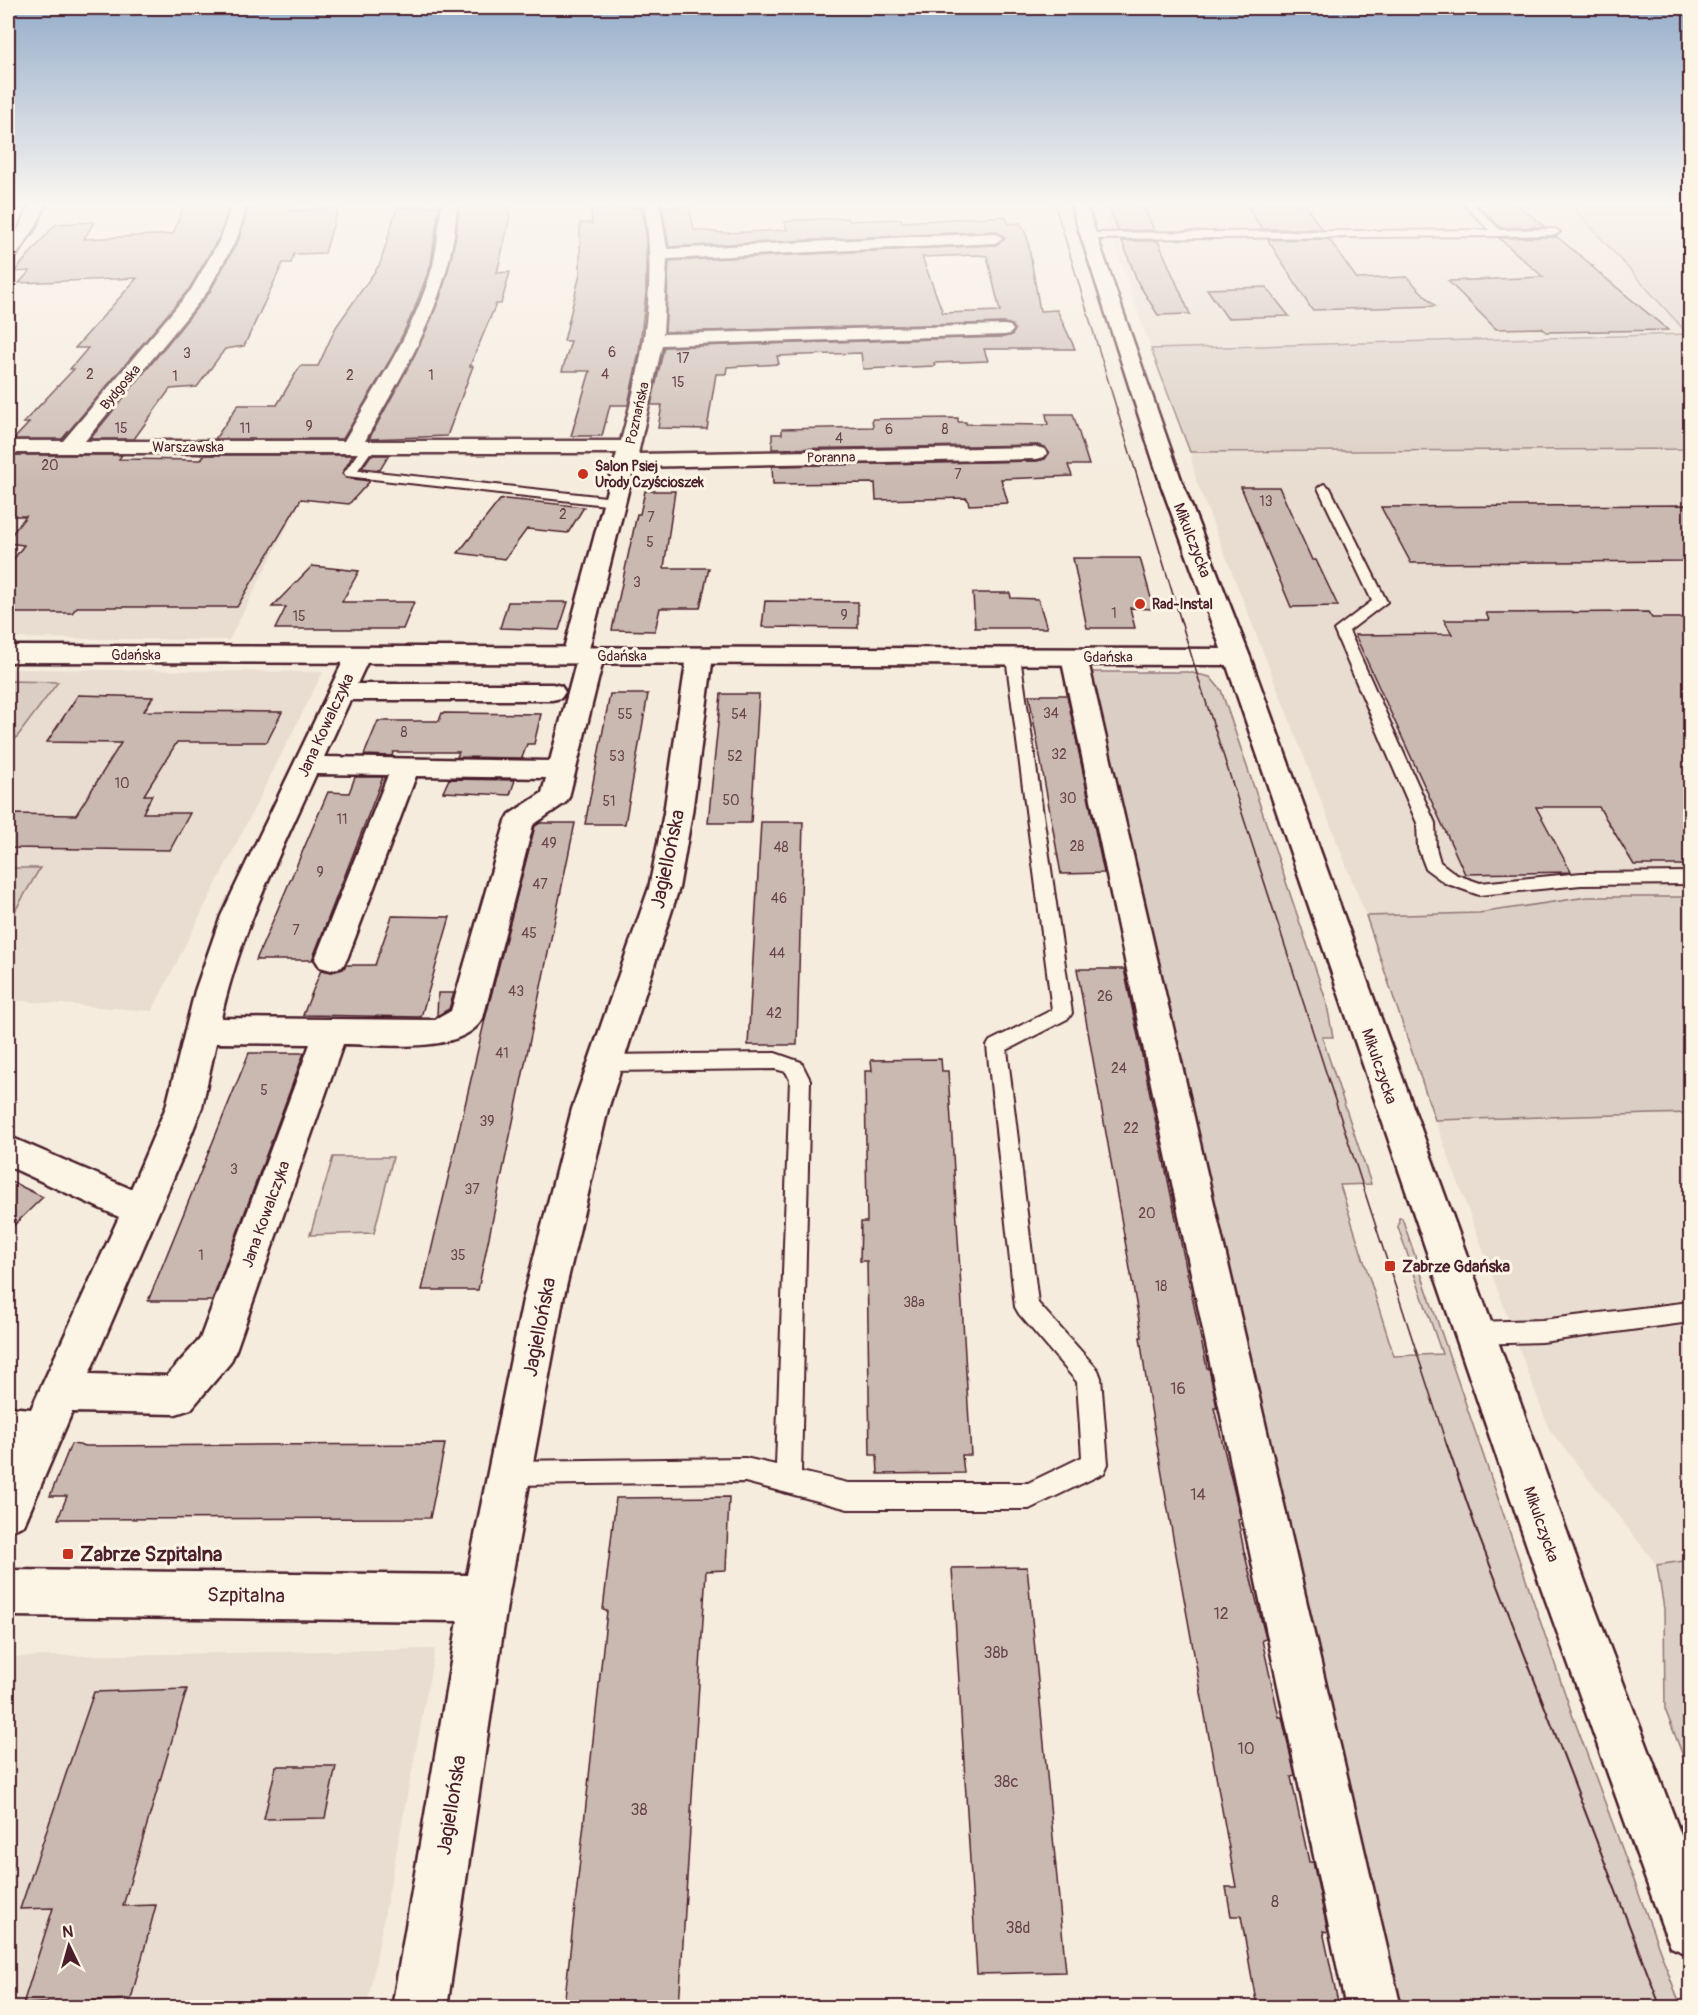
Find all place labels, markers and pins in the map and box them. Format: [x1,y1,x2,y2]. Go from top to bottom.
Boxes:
place label: Salon Psiej Urody Czyścioszek [595,458,704,491]
marker: Salon Psiej Urody Czyścioszek [576,467,590,481]
place label: Rad-Instal [1152,596,1213,613]
marker: Rad-Instal [1133,597,1147,611]
place label: Zabrze Gdańska [1402,1257,1511,1277]
marker: Zabrze Gdańska [1383,1259,1397,1273]
place label: Zabrze Szpitalna [80,1542,222,1567]
marker: Zabrze Szpitalna [61,1547,75,1561]

